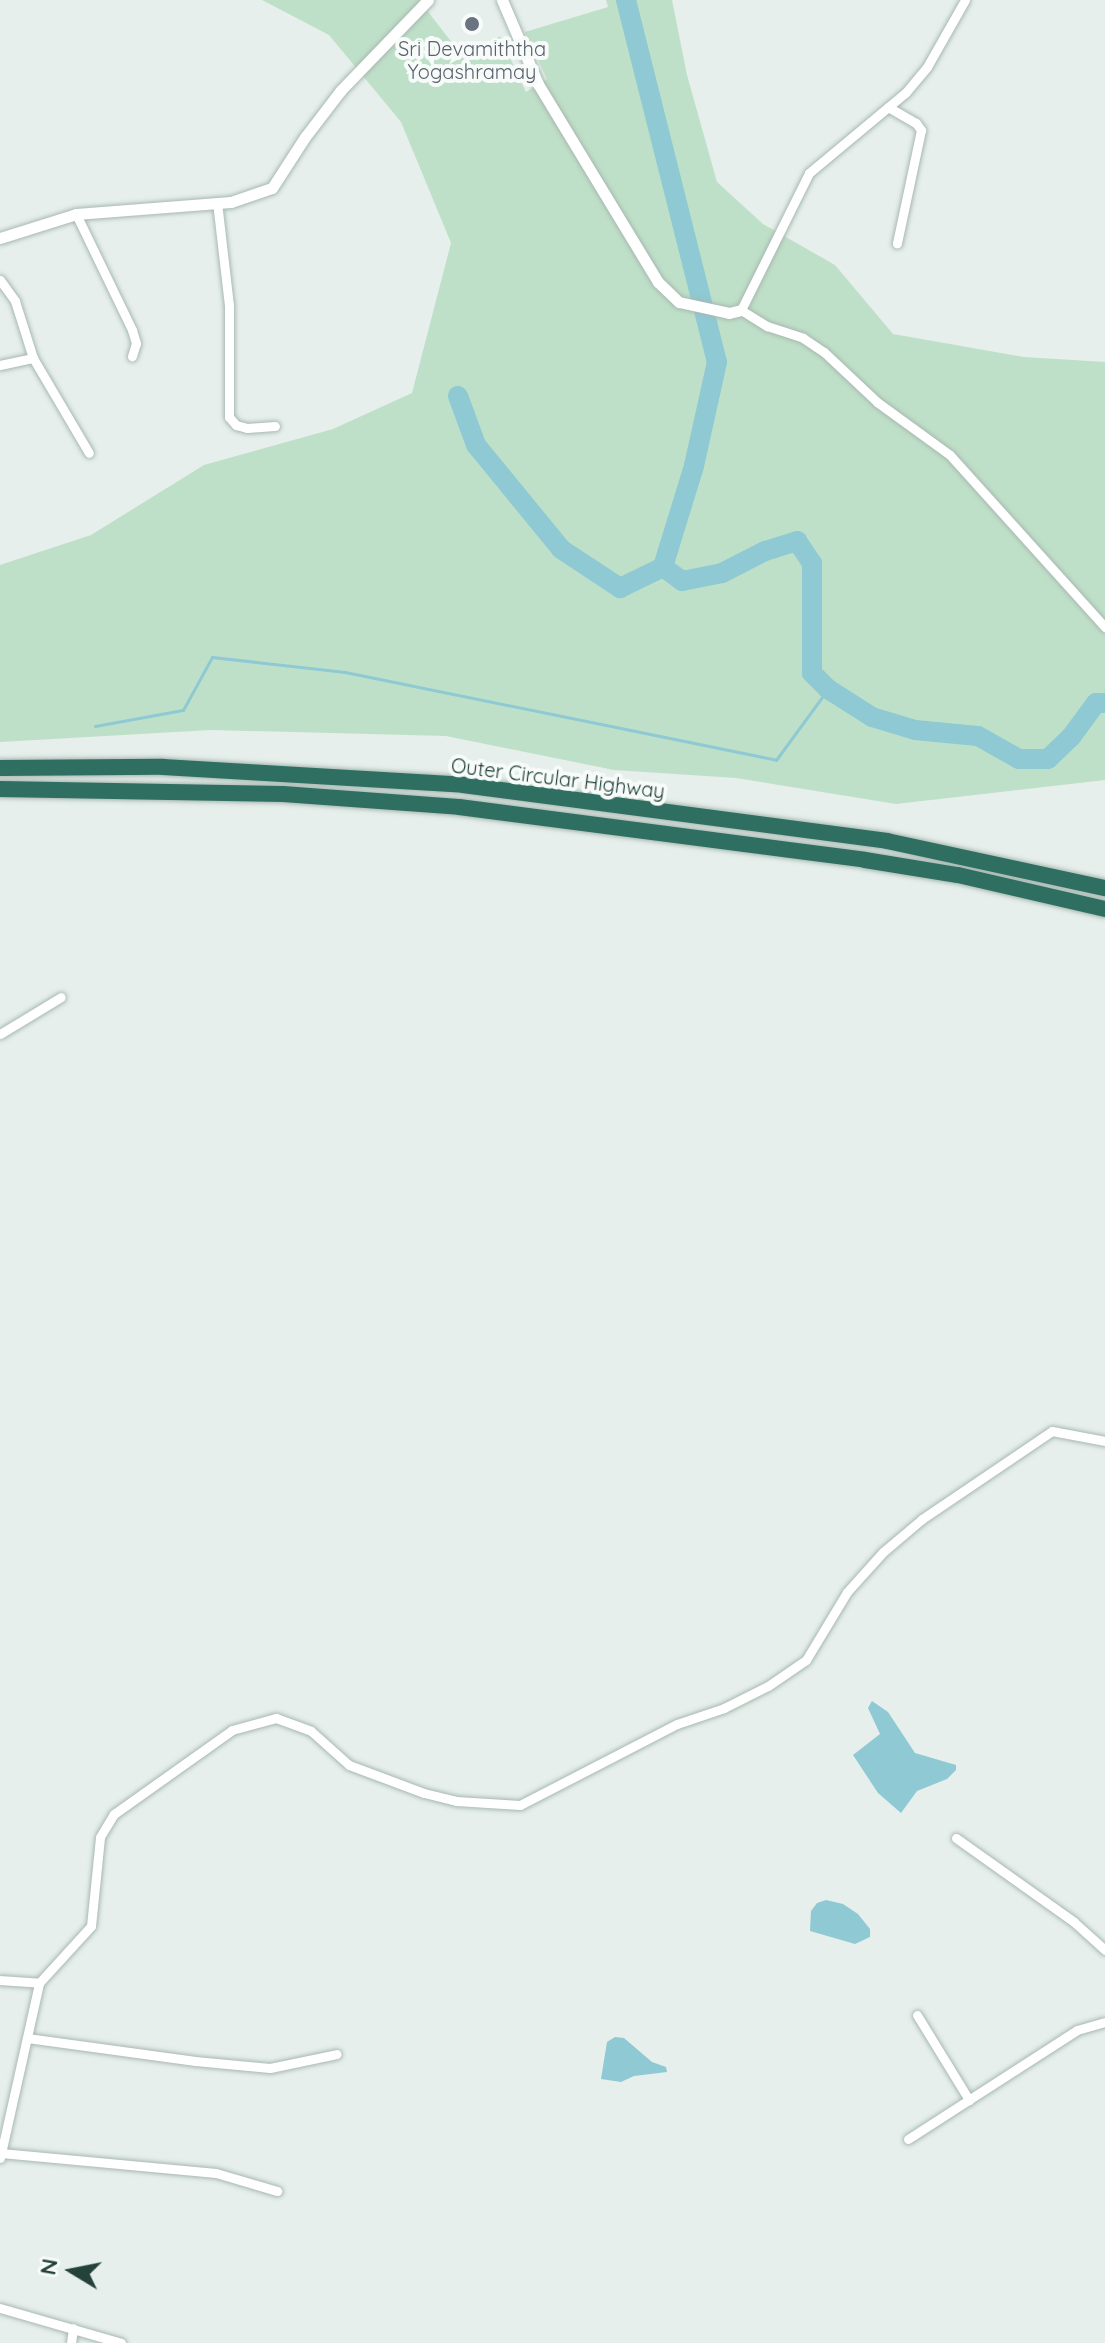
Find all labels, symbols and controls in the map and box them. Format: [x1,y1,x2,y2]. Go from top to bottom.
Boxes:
marker: Sri Devamiththa Yogashramay [463,15,481,33]
place label: Sri Devamiththa Yogashramay [398,36,546,83]
street label: Outer Circular Highway [450,753,666,803]
north arrow [32,2231,112,2311]
text: N [33,2256,64,2277]

